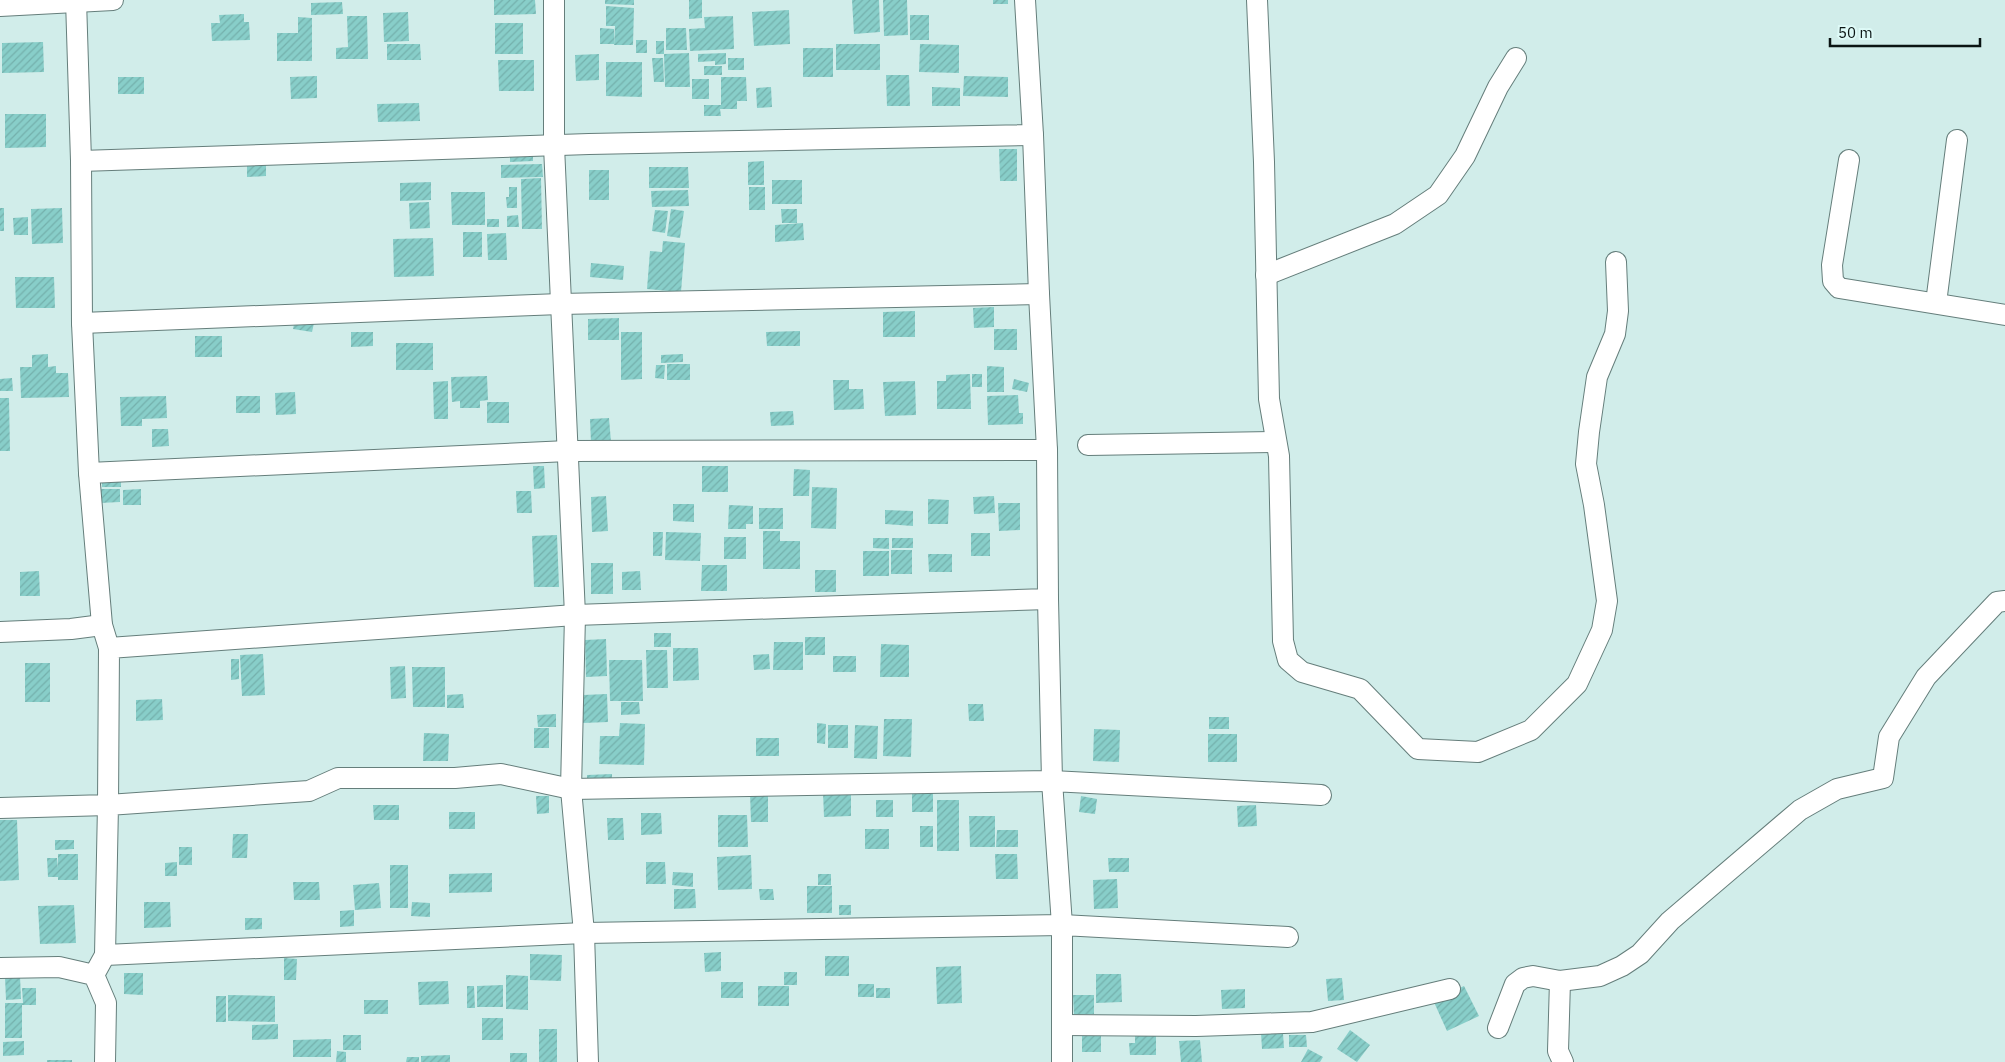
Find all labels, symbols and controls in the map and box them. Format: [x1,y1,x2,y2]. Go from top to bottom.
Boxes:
scale bar [1830,15,1980,47]
text: 50 m [1838,23,1873,42]

